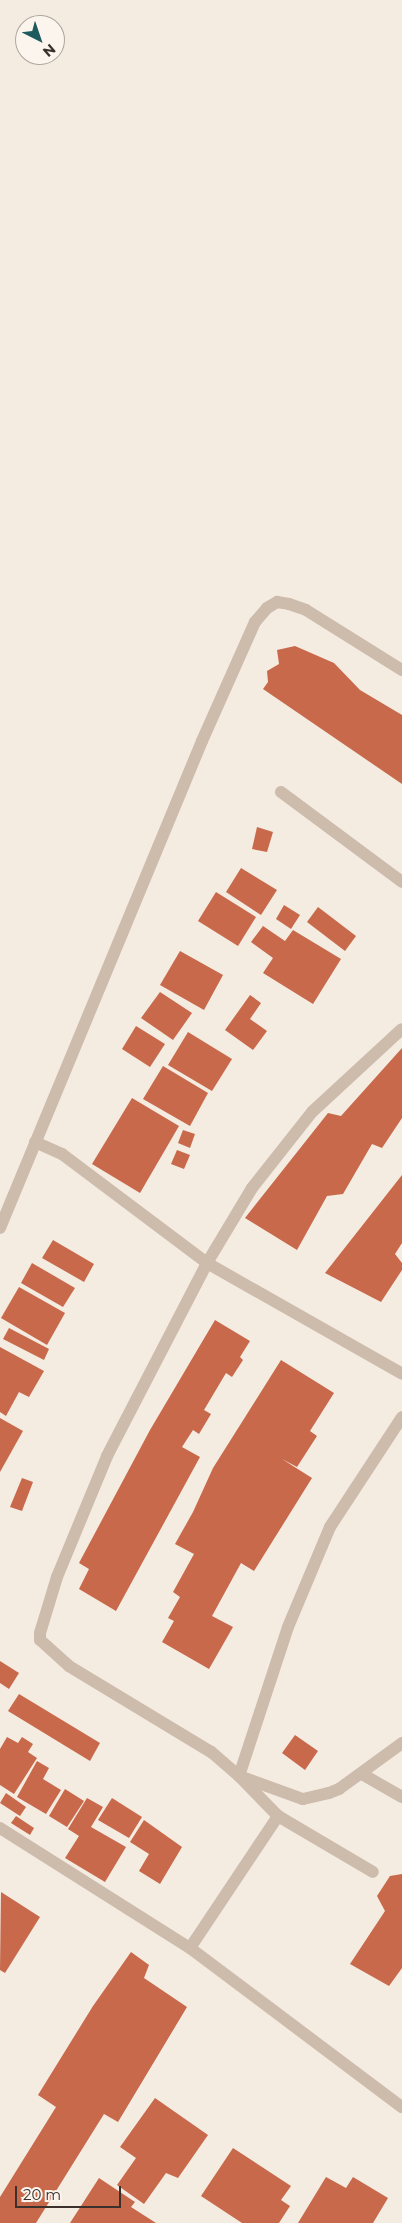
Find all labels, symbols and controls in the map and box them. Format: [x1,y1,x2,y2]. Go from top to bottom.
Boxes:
north arrow [15,15,65,65]
text: N [39,40,59,61]
scale bar [18,2176,124,2208]
text: 20 m [23,2185,61,2204]

